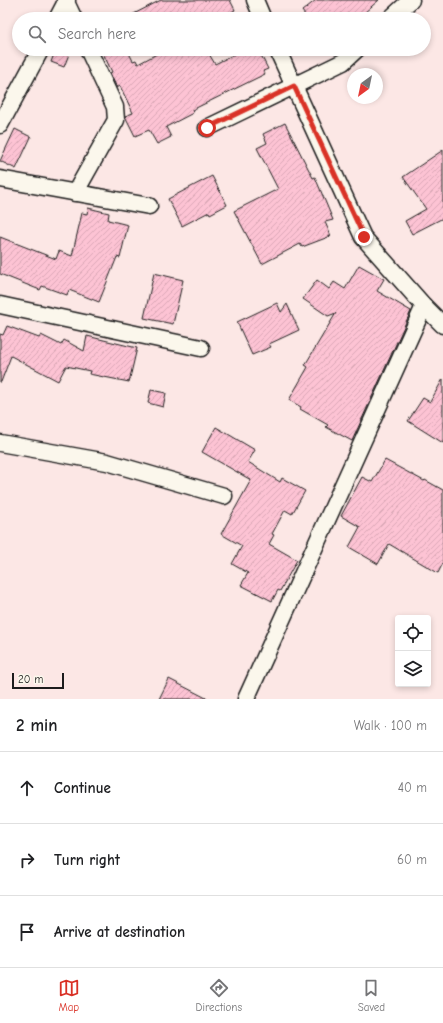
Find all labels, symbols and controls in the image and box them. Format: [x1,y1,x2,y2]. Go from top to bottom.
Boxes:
search box [12,12,431,56]
icon: search [26,23,48,45]
text: Search here [58,25,136,43]
north arrow [347,68,383,104]
route start [198,119,216,137]
route end [355,228,373,246]
map controls [395,615,431,687]
button: locate [395,615,431,651]
button: layers [395,651,431,687]
scale bar [12,671,64,690]
text: 20 m [18,673,43,686]
text: 2 min [16,716,57,735]
text: Walk · 100 m [354,718,427,733]
icon: ahead [16,777,38,799]
text: Continue [54,779,111,797]
text: 40 m [398,780,427,795]
icon: right [16,849,38,871]
text: Turn right [54,851,120,869]
text: 60 m [397,852,427,867]
icon: arrive [16,921,38,943]
text: Arrive at destination [54,923,185,941]
tab: Map [58,977,80,1014]
tab: Directions [196,977,242,1014]
tab: Saved [358,977,385,1014]

